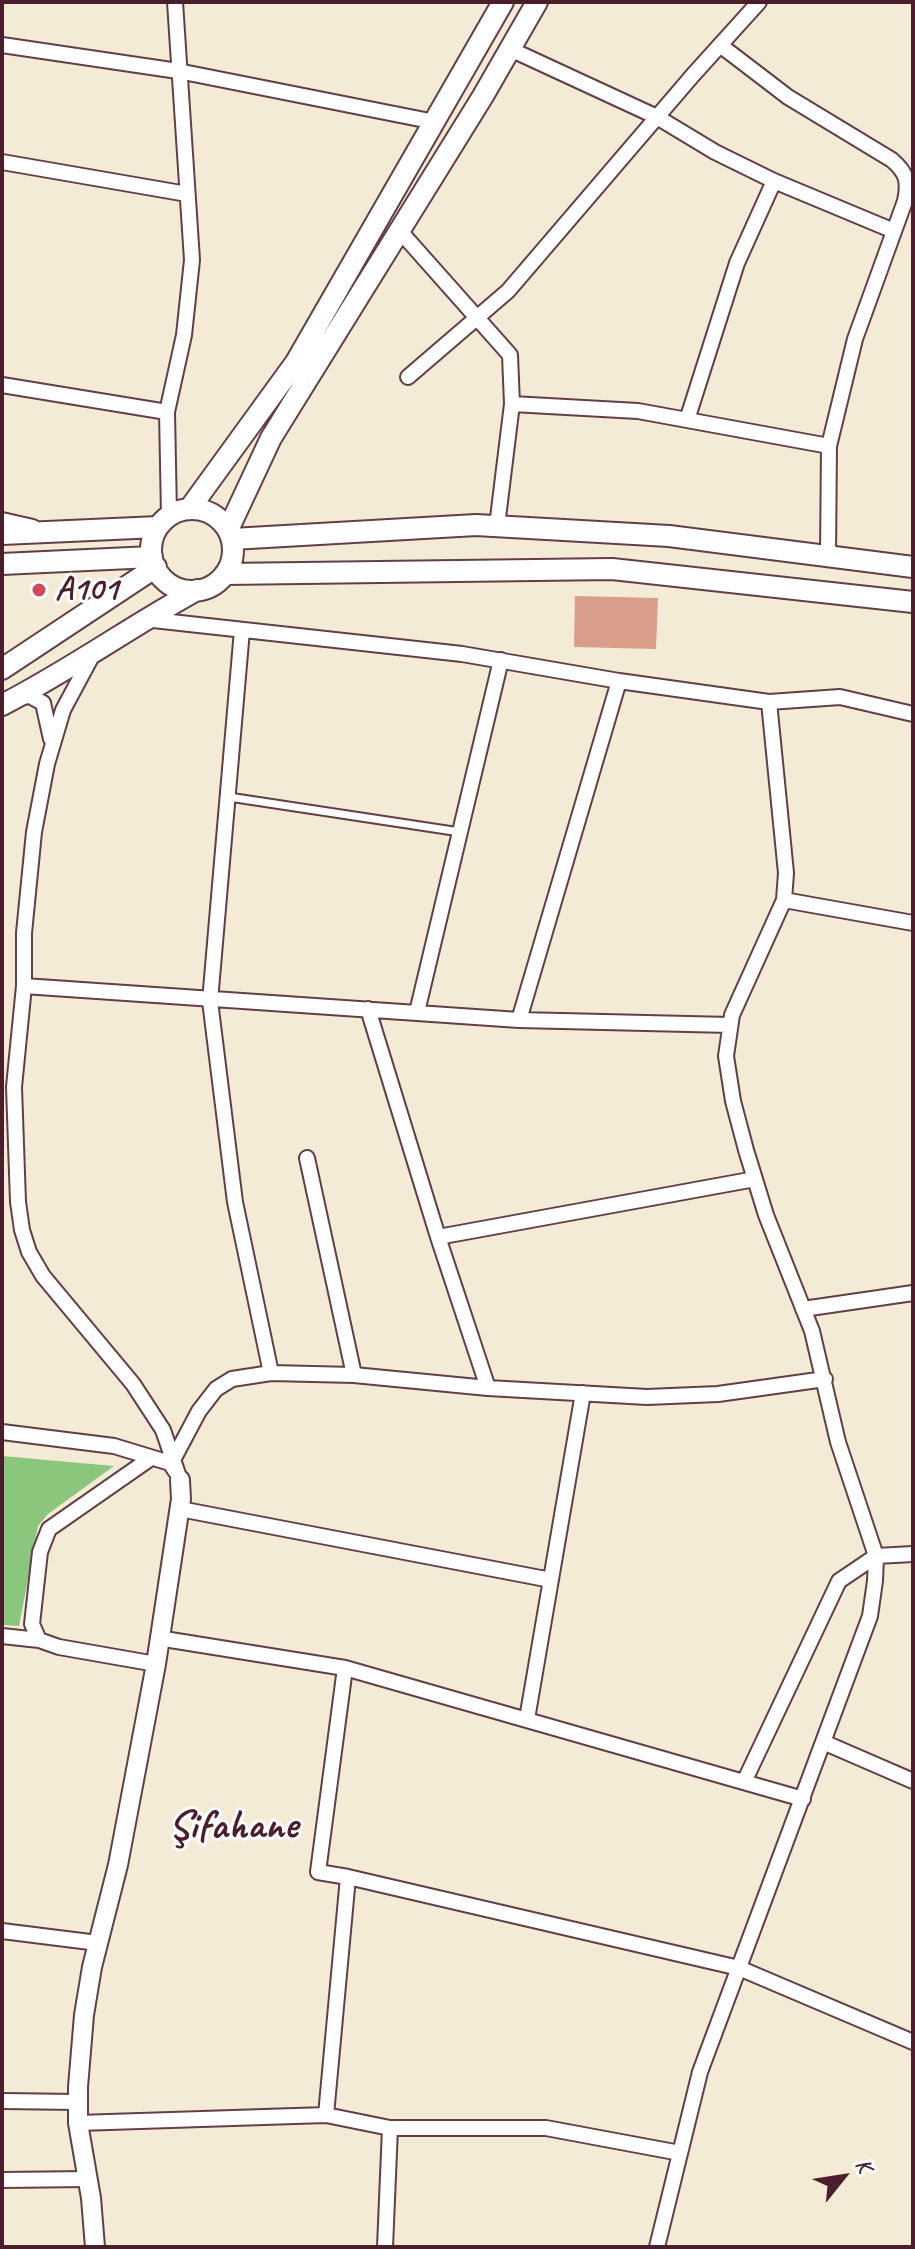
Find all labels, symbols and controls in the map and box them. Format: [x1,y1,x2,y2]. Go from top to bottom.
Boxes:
place label: A101 [55,570,118,610]
marker: A101 [30,581,48,599]
district label: Şifahane [168,1802,298,1852]
north arrow [803,2137,883,2217]
text: K [849,2153,879,2177]

